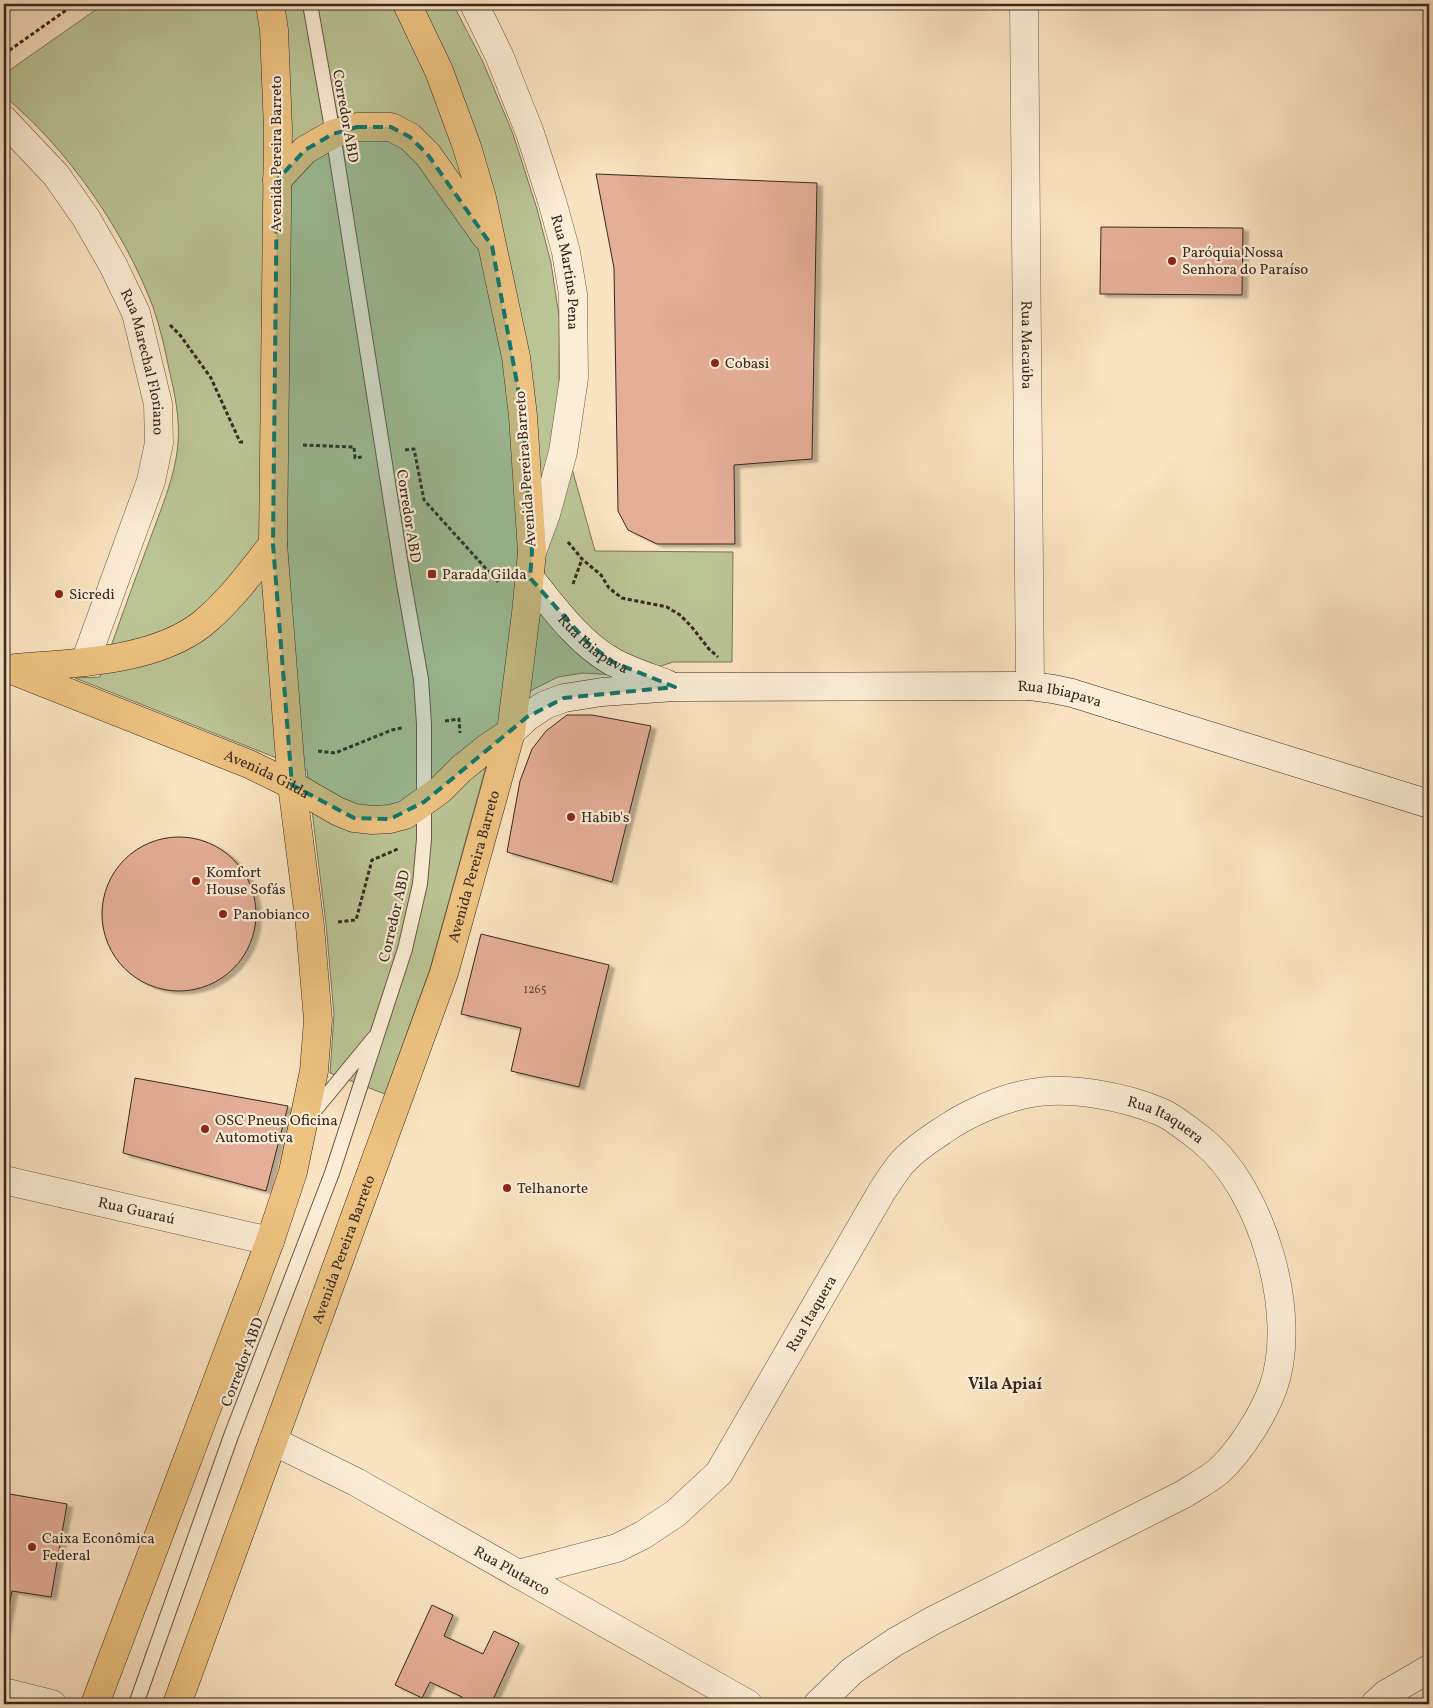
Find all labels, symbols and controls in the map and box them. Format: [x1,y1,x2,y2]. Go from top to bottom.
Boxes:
street label: Corredor ABD [326,68,363,164]
street label: Avenida Pereira Barreto [267,76,288,232]
street label: Rua Martins Pena [544,212,582,330]
place label: Paróquia Nossa Senhora do Paraíso [1182,243,1308,281]
marker: Paróquia Nossa Senhora do Paraíso [1166,255,1178,267]
street label: Rua Marechal Floriano [114,286,168,435]
street label: Rua Macaúba [1015,300,1036,390]
place label: Cobasi [725,354,769,375]
marker: Cobasi [709,357,721,369]
street label: Avenida Pereira Barreto [511,390,542,548]
street label: Corredor ABD [390,468,425,564]
place label: Parada Gilda [442,565,527,586]
marker: Parada Gilda [426,568,438,580]
place label: Sicredi [69,585,115,606]
marker: Sicredi [53,588,65,600]
street label: Rua Ibiapava [552,610,631,680]
street label: Rua Ibiapava [1018,677,1104,714]
street label: Avenida Gilda [220,746,313,805]
street label: Avenida Pereira Barreto [444,788,506,945]
place label: Habib's [581,808,629,829]
marker: Habib's [565,811,577,823]
place label: Komfort House Sofás [206,863,286,901]
street label: Corredor ABD [375,868,416,965]
marker: Komfort House Sofás [190,875,202,887]
place label: Panobianco [233,905,310,926]
marker: Panobianco [217,908,229,920]
house number: 1265 [524,982,547,998]
street label: Rua Itaquera [1125,1092,1208,1150]
place label: OSC Pneus Oficina Automotiva [215,1111,338,1149]
marker: OSC Pneus Oficina Automotiva [199,1123,211,1135]
street label: Avenida Pereira Barreto [308,1173,381,1327]
place label: Telhanorte [517,1179,588,1200]
marker: Telhanorte [501,1182,513,1194]
street label: Rua Guaraú [96,1193,177,1231]
street label: Rua Itaquera [782,1272,843,1356]
street label: Corredor ABD [217,1315,270,1410]
district label: Vila Apiaí [968,1374,1042,1396]
place label: Caixa Econômica Federal [42,1529,155,1567]
marker: Caixa Econômica Federal [26,1541,38,1553]
street label: Rua Plutarco [469,1542,553,1602]

